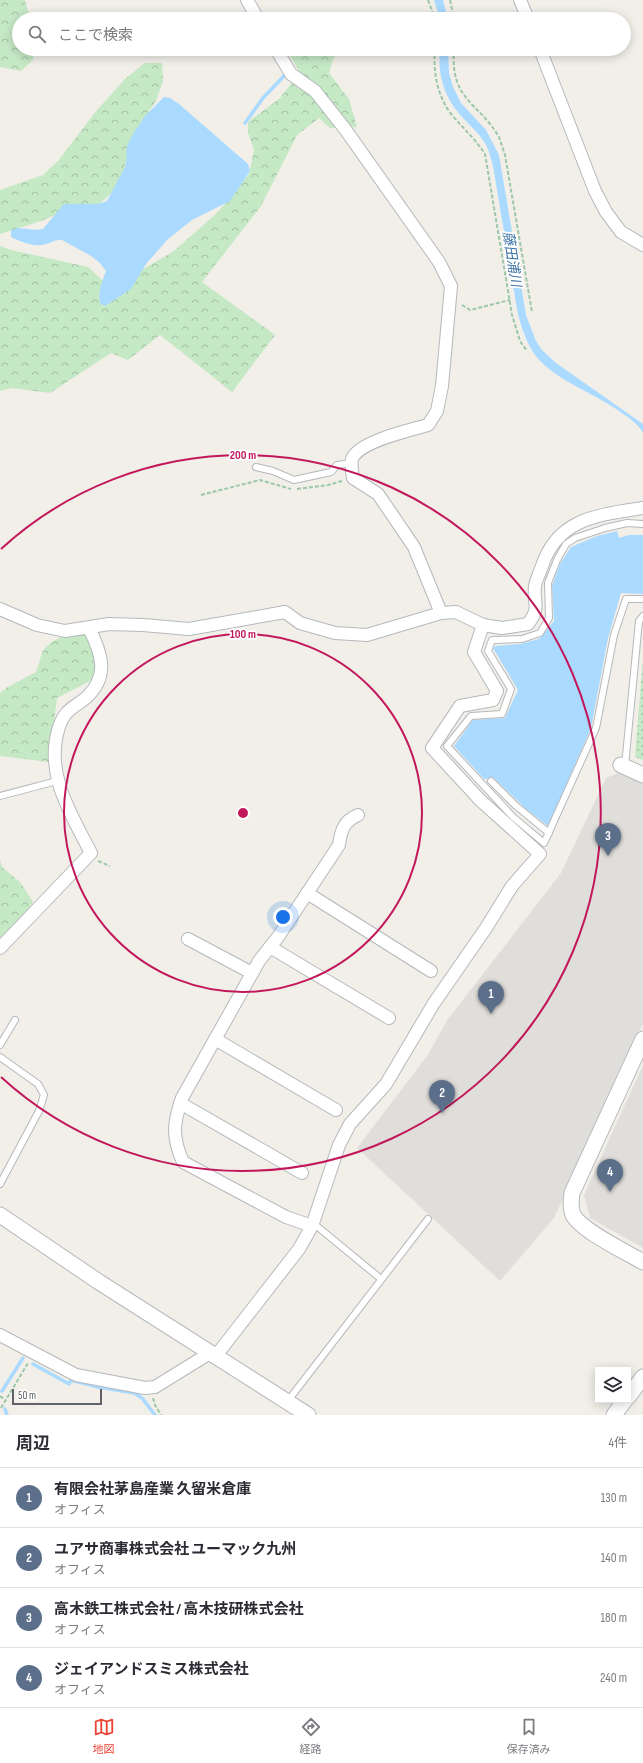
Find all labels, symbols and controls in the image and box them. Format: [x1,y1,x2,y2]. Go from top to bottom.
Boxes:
search box [12,12,631,56]
icon: search [26,23,48,45]
text: ここで検索 [58,26,133,45]
water label: 藤田浦川 [499,230,525,290]
text: 200 m [230,448,256,463]
text: 100 m [230,627,256,642]
centre of rings [236,806,250,820]
pin: 3 [595,823,621,856]
your location [273,907,293,927]
pin: 1 [478,981,504,1014]
pin: 2 [429,1080,455,1113]
pin: 4 [597,1159,623,1192]
map controls [595,1367,631,1403]
button: layers [595,1367,631,1403]
scale bar [12,1387,102,1406]
text: 50 m [18,1389,36,1402]
text: 周辺 [16,1434,50,1454]
text: 4件 [609,1435,627,1451]
text: 有限会社茅島産業 久留米倉庫 [54,1480,251,1499]
text: 1 [26,1490,32,1506]
text: 130 m [601,1490,627,1506]
text: オフィス [54,1502,106,1518]
text: ユアサ商事株式会社 ユーマック九州 [54,1540,296,1559]
text: 2 [26,1550,32,1566]
text: 140 m [601,1550,627,1566]
text: オフィス [54,1562,106,1578]
text: 高木鉄工株式会社 / 高木技研株式会社 [54,1600,304,1619]
text: 3 [26,1610,32,1626]
text: 180 m [601,1610,627,1626]
text: オフィス [54,1622,106,1638]
text: ジェイアンドスミス株式会社 [54,1660,248,1679]
text: 4 [26,1670,32,1686]
text: 240 m [600,1670,627,1686]
text: オフィス [54,1682,106,1698]
tab: 地図 [93,1716,115,1756]
tab: 経路 [300,1716,322,1756]
tab: 保存済み [507,1716,551,1756]

